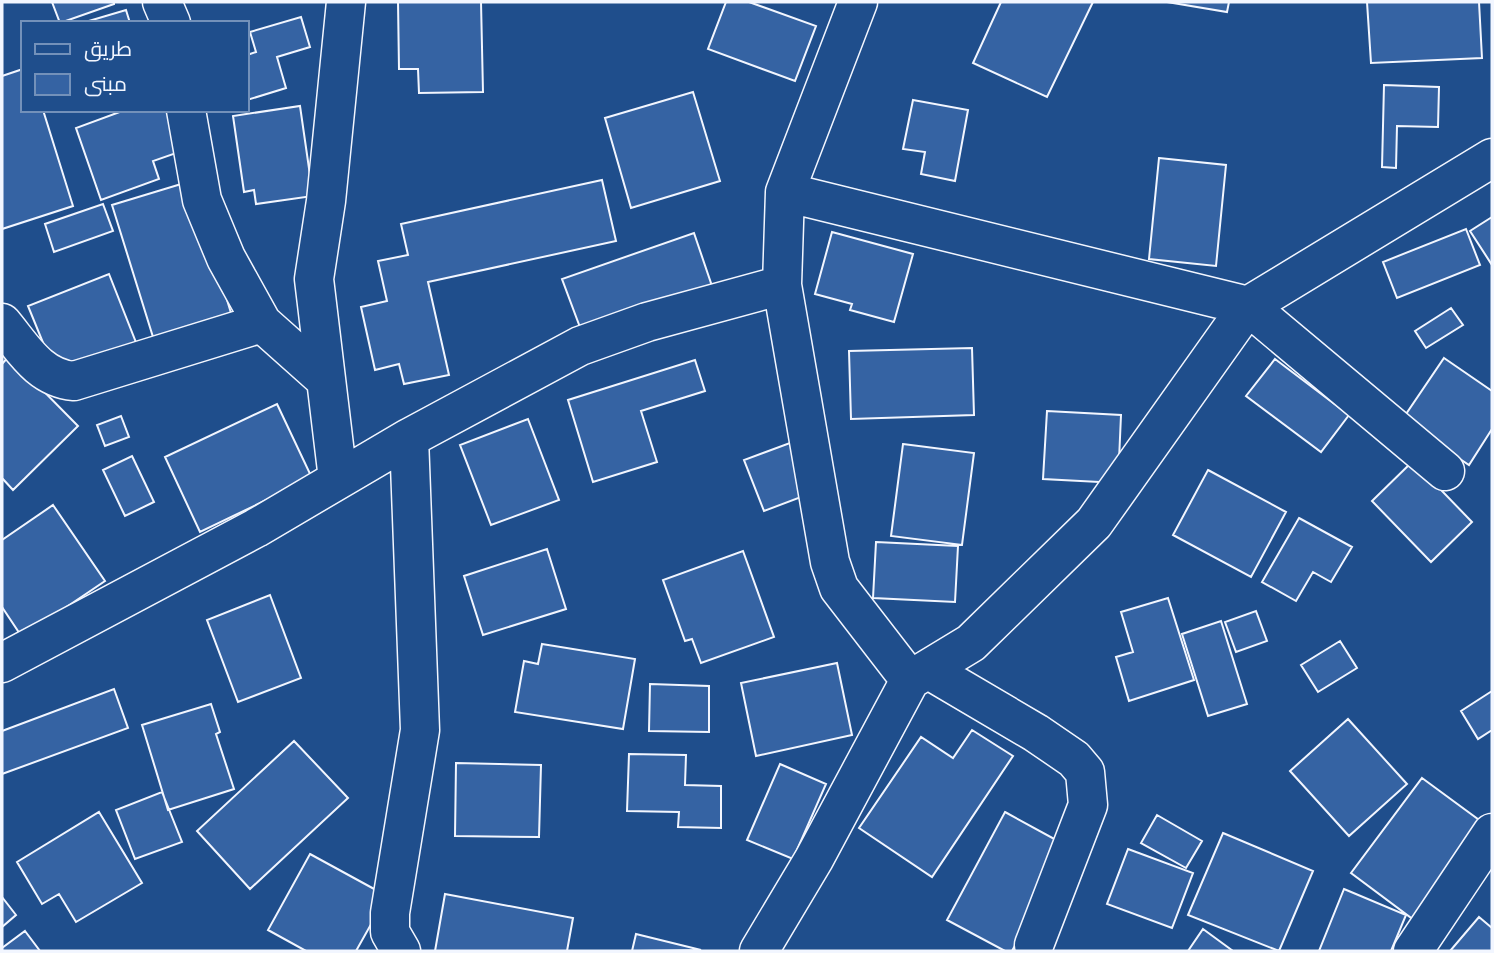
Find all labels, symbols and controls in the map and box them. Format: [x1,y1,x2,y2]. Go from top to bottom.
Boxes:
legend [21,21,248,112]
text: طريق [84,34,132,63]
text: مبنى [84,69,127,98]

